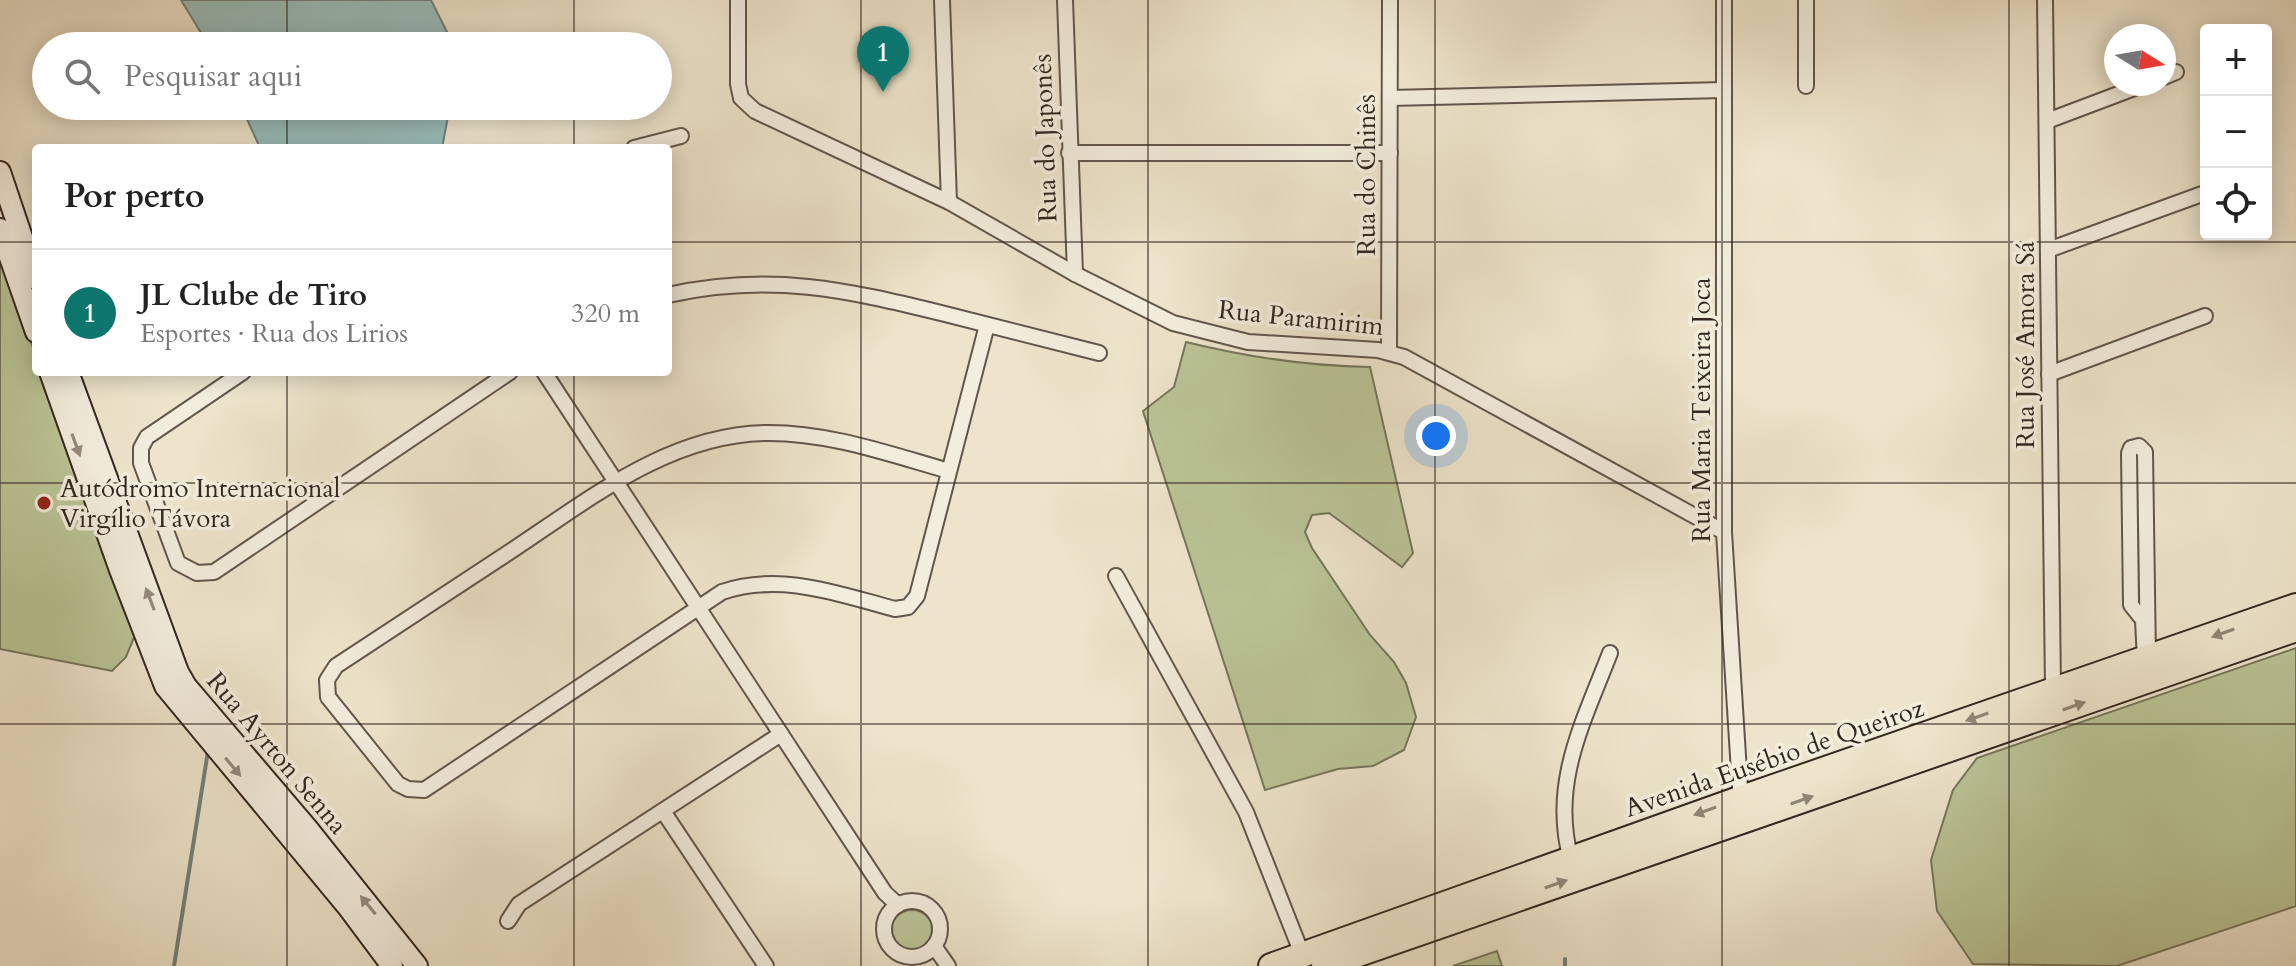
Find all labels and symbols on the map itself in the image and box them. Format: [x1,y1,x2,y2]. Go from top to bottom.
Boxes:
north arrow [2104,24,2176,96]
pin: 1 [857,26,909,92]
street label: Rua do Japonês [1025,53,1065,223]
street label: Rua do Chinês [1349,94,1384,256]
street label: Rua José Amora Sá [2008,241,2043,449]
street label: Rua Maria Teixeira Joca [1684,277,1719,543]
street label: Rua Paramirim [1217,292,1385,344]
your location [1416,416,1456,456]
one-way arrow [71,434,83,458]
place label: Autódromo Internacional Virgílio Távora [60,471,341,536]
marker: Autódromo Internacional Virgílio Távora [35,494,53,512]
one-way arrow [143,587,156,611]
one-way arrow [2210,627,2234,639]
street label: Rua Ayrton Senna [199,664,355,842]
street label: Avenida Eusébio de Queiroz [1620,690,1929,826]
one-way arrow [2062,699,2086,711]
one-way arrow [1965,711,1989,724]
one-way arrow [224,757,241,777]
one-way arrow [1790,793,1814,805]
one-way arrow [1692,805,1716,818]
one-way arrow [1544,878,1568,890]
one-way arrow [361,895,377,915]

